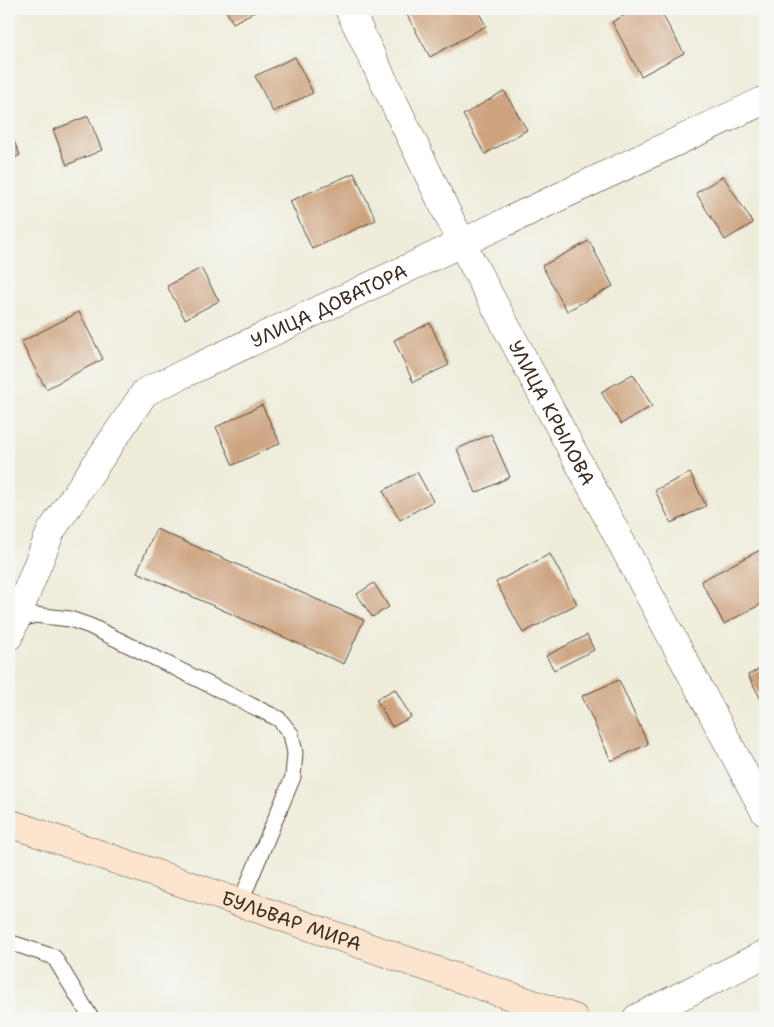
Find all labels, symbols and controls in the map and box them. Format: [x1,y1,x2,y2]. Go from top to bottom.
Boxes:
street label: УЛИЦА ДОВАТОРА [247,258,411,353]
street label: УЛИЦА КРЫЛОВА [503,336,601,490]
street label: БУЛЬВАР МИРА [218,885,365,956]

